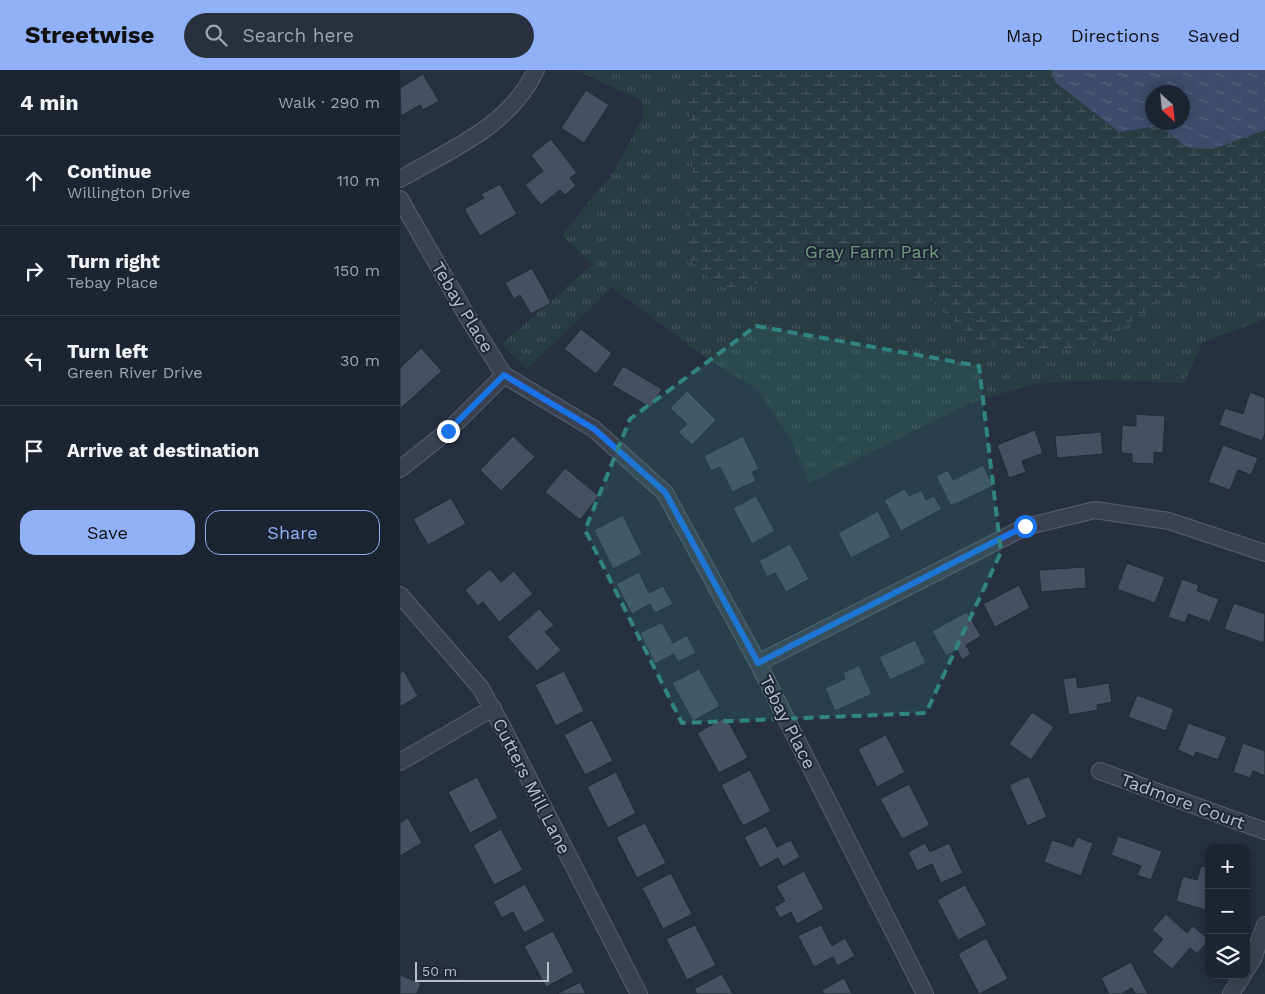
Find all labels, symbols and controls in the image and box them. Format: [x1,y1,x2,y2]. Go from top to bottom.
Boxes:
search box [184,13,534,58]
text: Streetwise [25,21,154,49]
icon: search [202,21,230,49]
text: Search here [242,24,354,47]
text: Map [1006,25,1043,46]
text: Directions [1071,25,1160,46]
text: Saved [1188,25,1240,46]
north arrow [1145,85,1190,130]
text: 4 min [20,90,78,115]
text: Walk · 290 m [278,93,380,112]
text: Continue [67,160,151,183]
icon: ahead [20,167,48,195]
text: 110 m [337,171,380,190]
text: Willington Drive [67,183,191,202]
park label: Gray Farm Park [805,241,939,262]
text: Turn right [67,250,160,273]
icon: right [20,257,48,285]
street label: Tebay Place [428,258,498,356]
text: 150 m [334,261,380,280]
text: Tebay Place [67,273,158,292]
text: Turn left [67,340,148,363]
icon: left [20,347,48,375]
text: 30 m [340,351,380,370]
text: Green River Drive [67,363,202,382]
route end [437,420,460,443]
icon: arrive [20,437,48,465]
text: Arrive at destination [67,439,259,462]
button: Save [20,510,195,555]
button: Share [205,510,380,555]
route start [1014,515,1037,538]
street label: Tebay Place [755,672,821,772]
street label: Cutters Mill Lane [489,715,575,857]
street label: Tadmore Court [1118,769,1248,833]
map controls [1205,844,1250,979]
button: + [1205,844,1250,889]
button: − [1205,889,1250,934]
button: layers [1205,934,1250,979]
scale bar [415,959,549,982]
text: 50 m [422,963,457,979]

